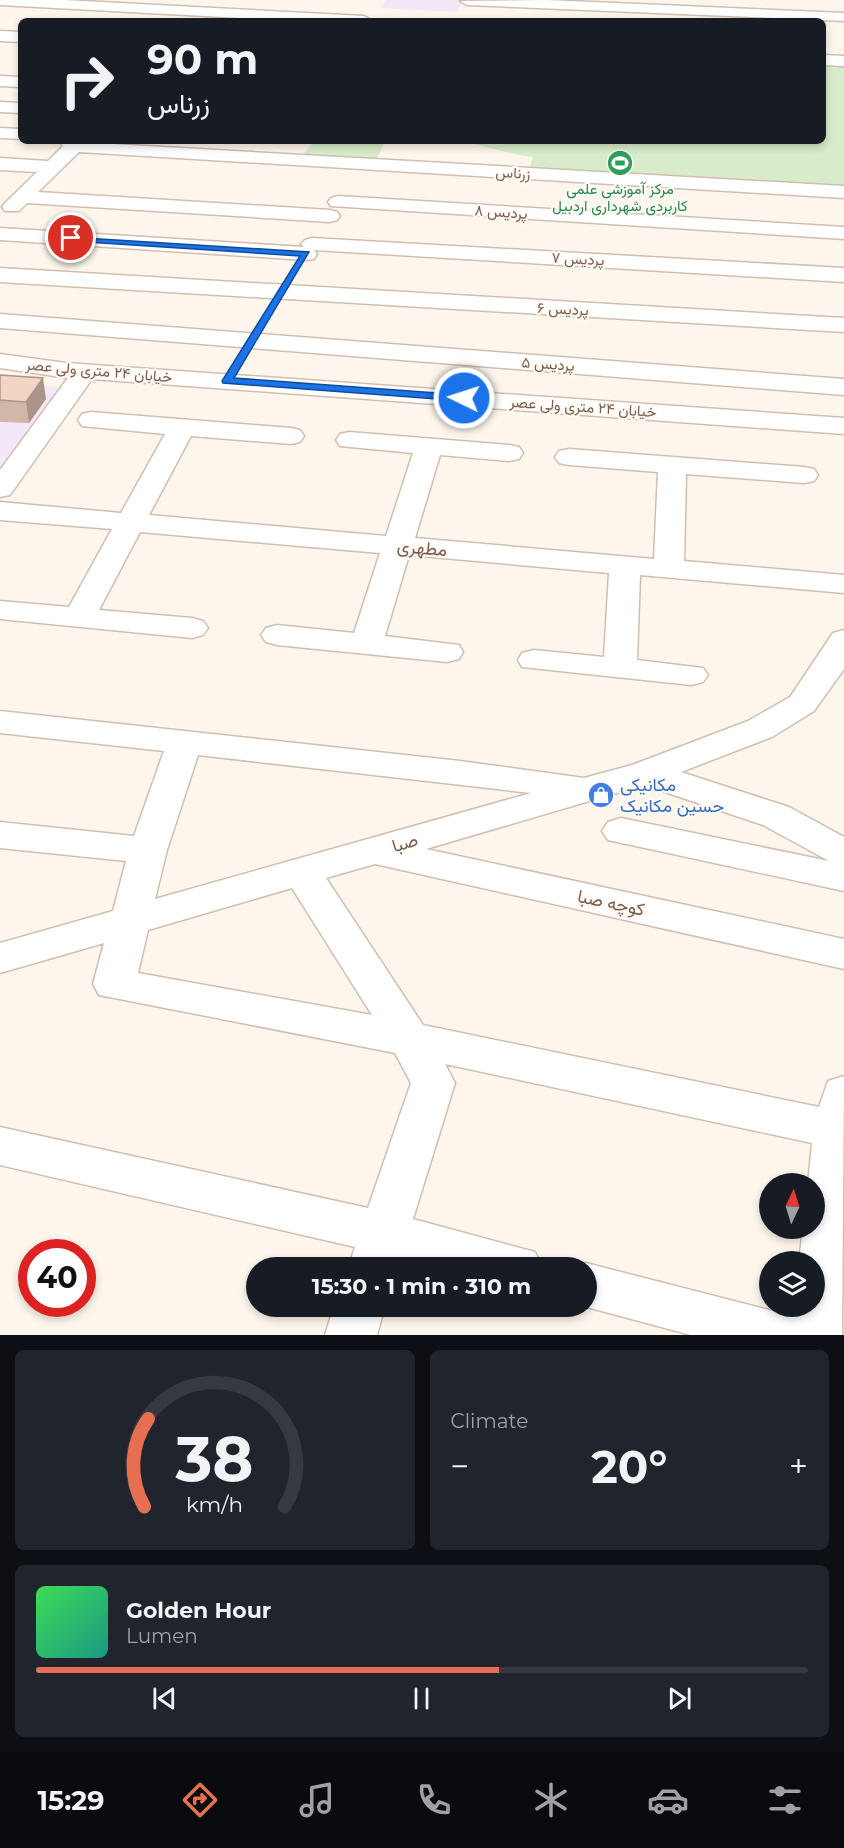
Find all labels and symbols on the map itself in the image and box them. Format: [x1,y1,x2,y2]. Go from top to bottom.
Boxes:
sports icon: مرکز آموزشی علمی کاربردی شهرداری اردبیل [605,148,635,178]
street label: زرناس [495,162,531,184]
place label: مرکز آموزشی علمی کاربردی شهرداری اردبیل [552,179,688,216]
street label: پردیس ۸ [474,200,528,224]
pin [45,212,96,263]
street label: پردیس ۷ [551,248,605,270]
street label: پردیس ۶ [537,298,589,320]
street label: پردیس ۵ [521,352,575,376]
street label: خیابان ۲۴ متری ولی عصر [24,355,173,387]
position arrow [432,366,496,430]
street label: خیابان ۲۴ متری ولی عصر [508,392,657,422]
street label: مطهری [396,535,448,561]
place label: مکانیکی حسین مکانیک [620,774,724,817]
shop icon: مکانیکی حسین مکانیک [586,780,616,810]
street label: صبا [389,829,421,857]
street label: کوچه صبا [575,885,647,922]
north arrow [759,1173,825,1239]
speed limit sign: 40 [18,1239,96,1317]

